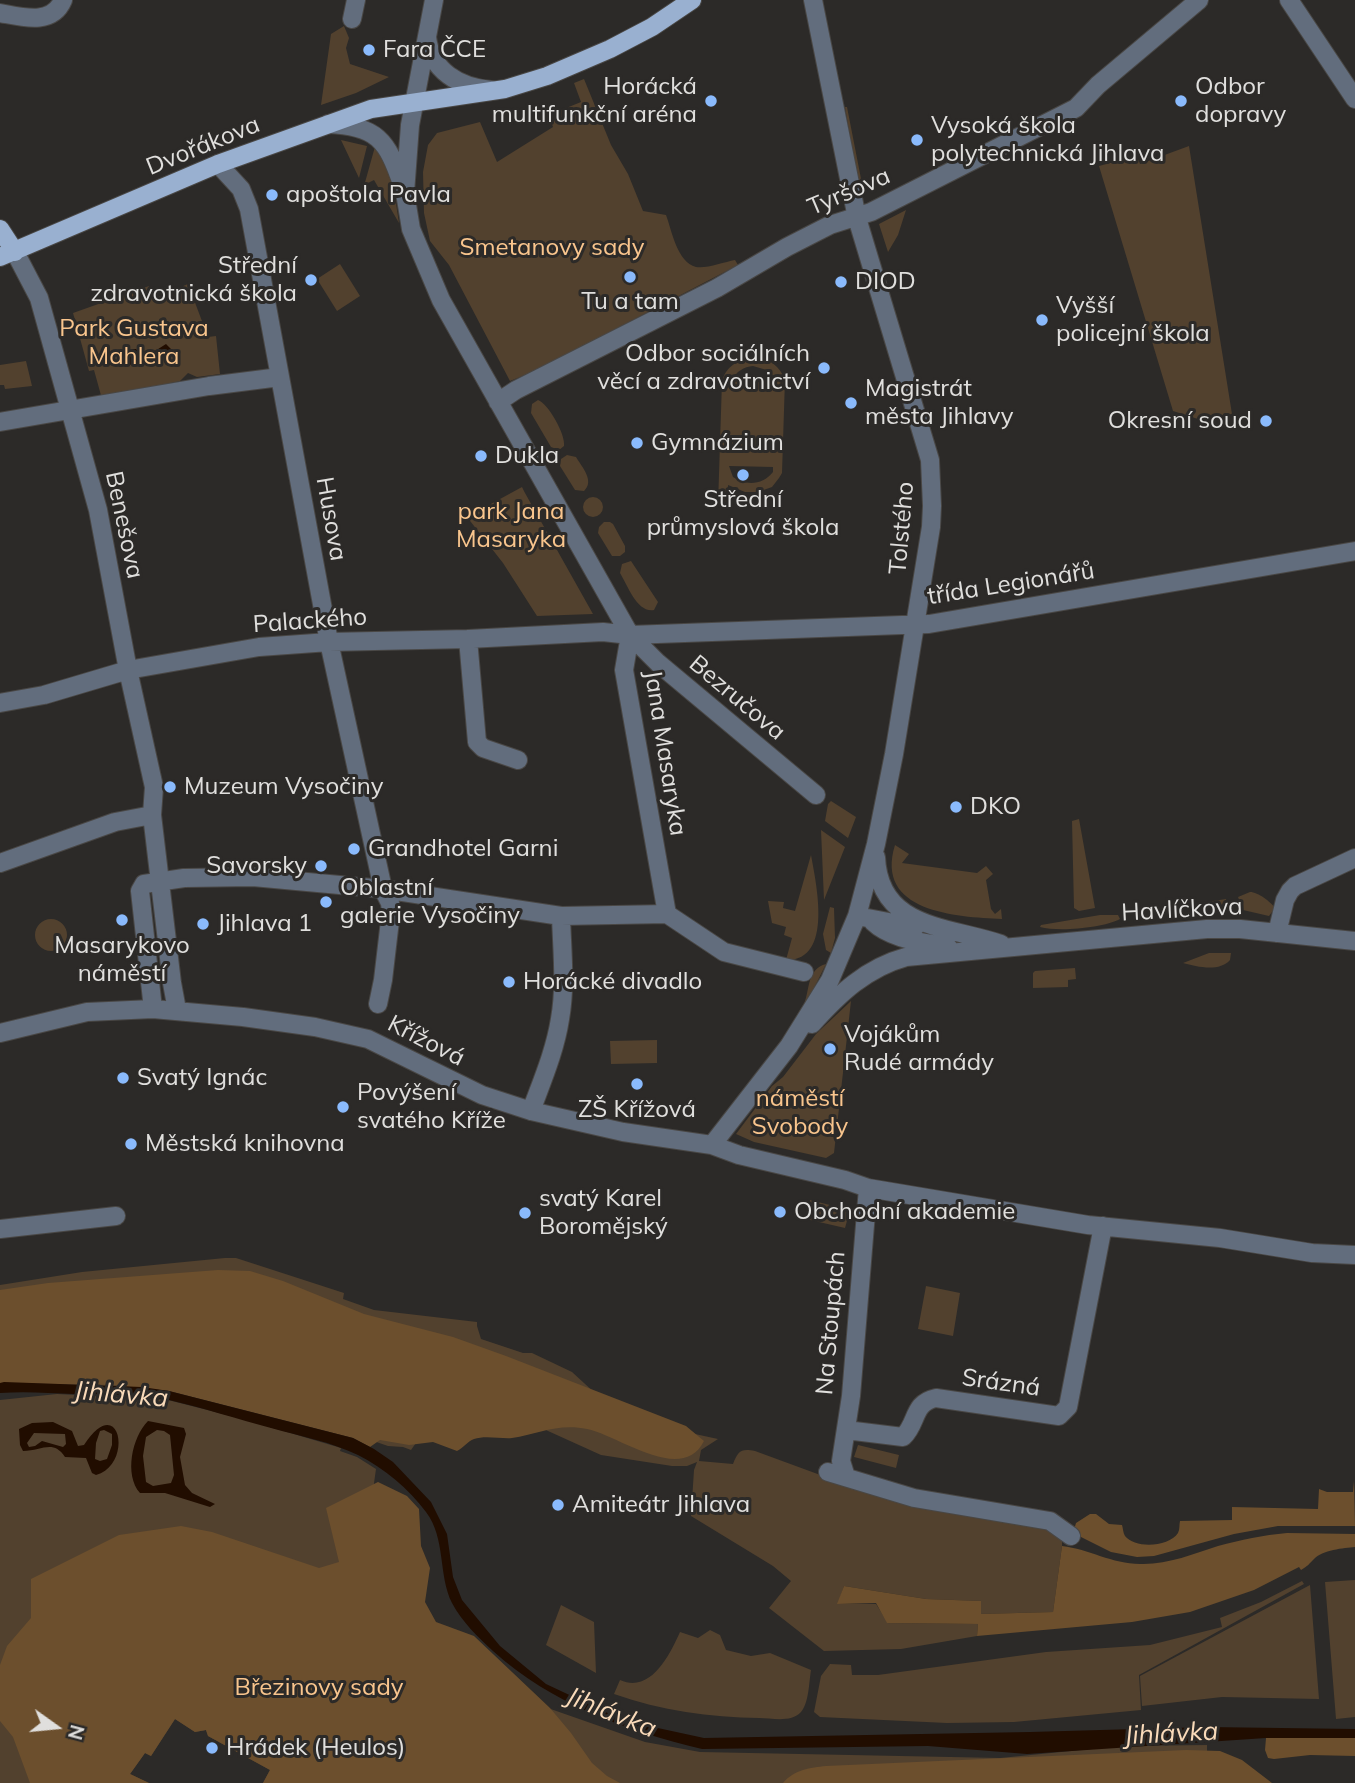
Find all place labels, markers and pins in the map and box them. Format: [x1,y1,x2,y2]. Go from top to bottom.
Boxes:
place label: Fara ČCE [383,36,486,64]
marker: Fara ČCE [361,42,377,58]
place label: Horácká multifunkční aréna [492,73,697,129]
place label: Odbor dopravy [1195,73,1286,129]
marker: Horácká multifunkční aréna [703,93,719,109]
marker: Odbor dopravy [1173,93,1189,109]
place label: Vysoká škola polytechnická Jihlava [931,112,1164,168]
marker: Vysoká škola polytechnická Jihlava [909,132,925,148]
place label: apoštola Pavla [286,181,451,209]
marker: apoštola Pavla [264,187,280,203]
place label: Střední zdravotnická škola [91,252,297,308]
place label: DIOD [855,268,916,296]
marker: Tu a tam [622,269,638,285]
marker: Střední zdravotnická škola [303,272,319,288]
marker: DIOD [833,274,849,290]
place label: Tu a tam [581,288,679,316]
place label: Vyšší policejní škola [1056,292,1210,348]
marker: Vyšší policejní škola [1034,312,1050,328]
place label: Odbor sociálních věcí a zdravotnictví [597,340,810,396]
marker: Odbor sociálních věcí a zdravotnictví [816,360,832,376]
place label: Magistrát města Jihlavy [865,375,1013,431]
marker: Magistrát města Jihlavy [843,395,859,411]
place label: Okresní soud [1108,407,1252,435]
marker: Okresní soud [1258,413,1274,429]
place label: Gymnázium [651,429,784,457]
marker: Gymnázium [629,435,645,451]
place label: Dukla [495,442,559,470]
marker: Dukla [473,448,489,464]
marker: Střední průmyslová škola [735,467,751,483]
place label: Střední průmyslová škola [647,486,839,542]
place label: Muzeum Vysočiny [184,773,383,801]
marker: Muzeum Vysočiny [162,779,178,795]
place label: DKO [970,793,1021,821]
marker: DKO [948,799,964,815]
place label: Grandhotel Garni [368,835,558,863]
marker: Grandhotel Garni [346,841,362,857]
place label: Savorsky [206,852,307,880]
marker: Savorsky [313,858,329,874]
place label: Oblastní galerie Vysočiny [340,874,520,930]
marker: Oblastní galerie Vysočiny [318,894,334,910]
place label: Jihlava 1 [217,910,312,938]
marker: Masarykovo náměstí [114,912,130,928]
marker: Jihlava 1 [195,916,211,932]
place label: Masarykovo náměstí [54,932,190,988]
place label: Horácké divadlo [523,968,702,996]
marker: Horácké divadlo [501,974,517,990]
place label: Vojákům Rudé armády [844,1021,994,1077]
marker: Vojákům Rudé armády [822,1041,838,1057]
place label: Svatý Ignác [137,1064,267,1092]
marker: Svatý Ignác [115,1070,131,1086]
marker: ZŠ Křížová [629,1076,645,1092]
place label: Povýšení svatého Kříže [357,1079,506,1135]
place label: ZŠ Křížová [578,1096,696,1124]
marker: Povýšení svatého Kříže [335,1099,351,1115]
place label: Městská knihovna [145,1130,345,1158]
marker: Městská knihovna [123,1136,139,1152]
place label: svatý Karel Boromějský [539,1185,668,1241]
place label: Obchodní akademie [794,1198,1015,1226]
marker: Obchodní akademie [772,1204,788,1220]
marker: svatý Karel Boromějský [517,1205,533,1221]
place label: Amiteátr Jihlava [572,1491,750,1519]
marker: Amiteátr Jihlava [550,1497,566,1513]
place label: Hrádek (Heulos) [226,1734,405,1762]
marker: Hrádek (Heulos) [204,1740,220,1756]

